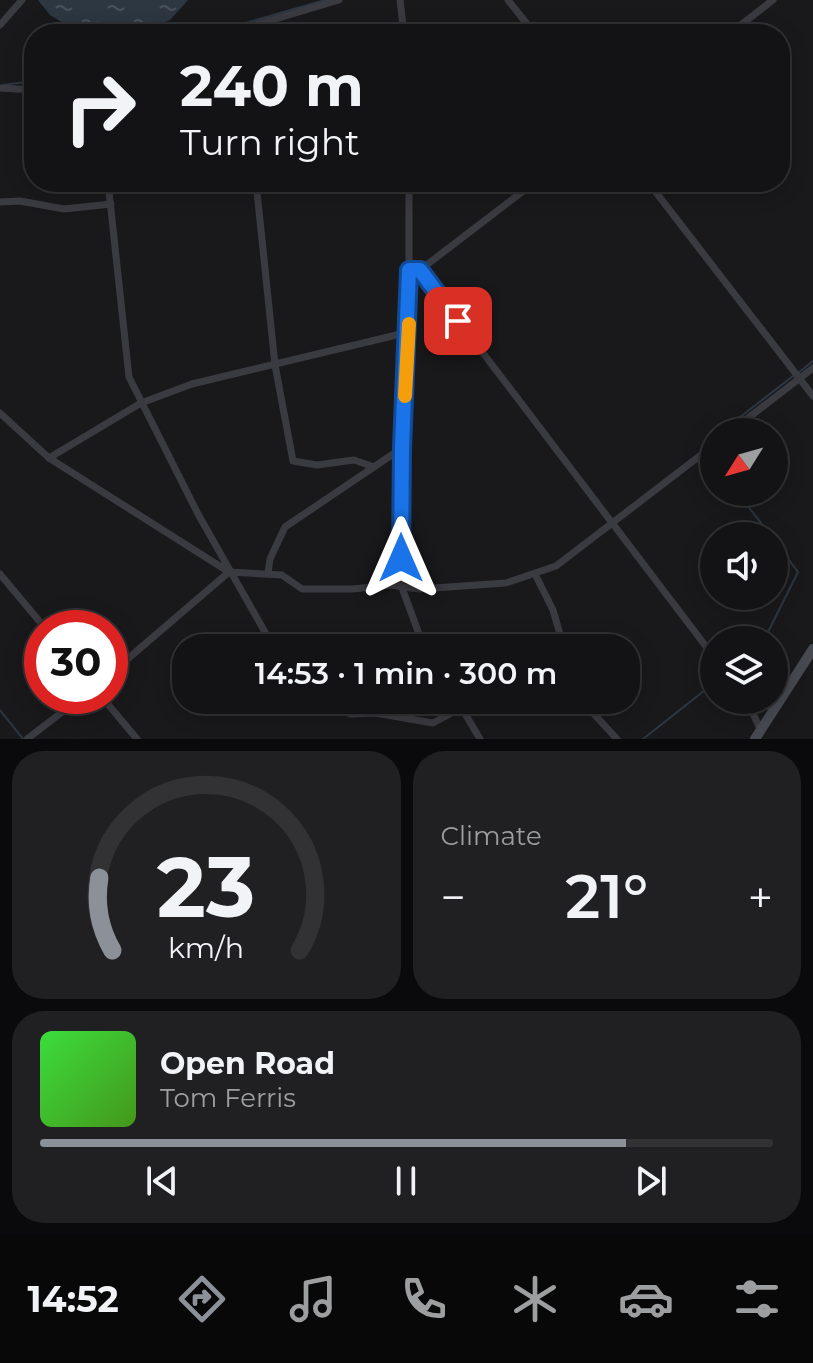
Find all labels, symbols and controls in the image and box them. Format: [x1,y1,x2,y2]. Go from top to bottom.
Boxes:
text: 240 m [180,52,364,120]
icon: right [48,56,152,160]
text: Turn right [180,120,360,164]
pin [424,287,492,355]
icon: arrive [436,299,480,343]
north arrow [700,418,788,506]
map controls [700,418,788,714]
position arrow [359,516,443,600]
button: sound [700,522,788,610]
speed limit sign: 30 [24,610,128,714]
button: layers [700,626,788,714]
text: 14:53 · 1 min · 300 m [255,655,557,692]
text: Climate [441,820,542,852]
text: 23 [157,836,255,938]
text: 21° [565,860,648,933]
text: − [441,870,466,924]
text: + [748,870,773,924]
text: km/h [168,930,244,965]
text: Open Road [160,1045,335,1082]
text: Tom Ferris [160,1082,296,1114]
icon: previous [140,1159,184,1203]
icon: pause [384,1159,428,1203]
icon: next [629,1159,673,1203]
icon: directions [174,1271,230,1327]
icon: music [285,1271,341,1327]
icon: phone [396,1271,452,1327]
icon: climate [507,1271,563,1327]
icon: car [618,1271,674,1327]
icon: filters [729,1271,785,1327]
text: 14:52 [28,1277,119,1321]

